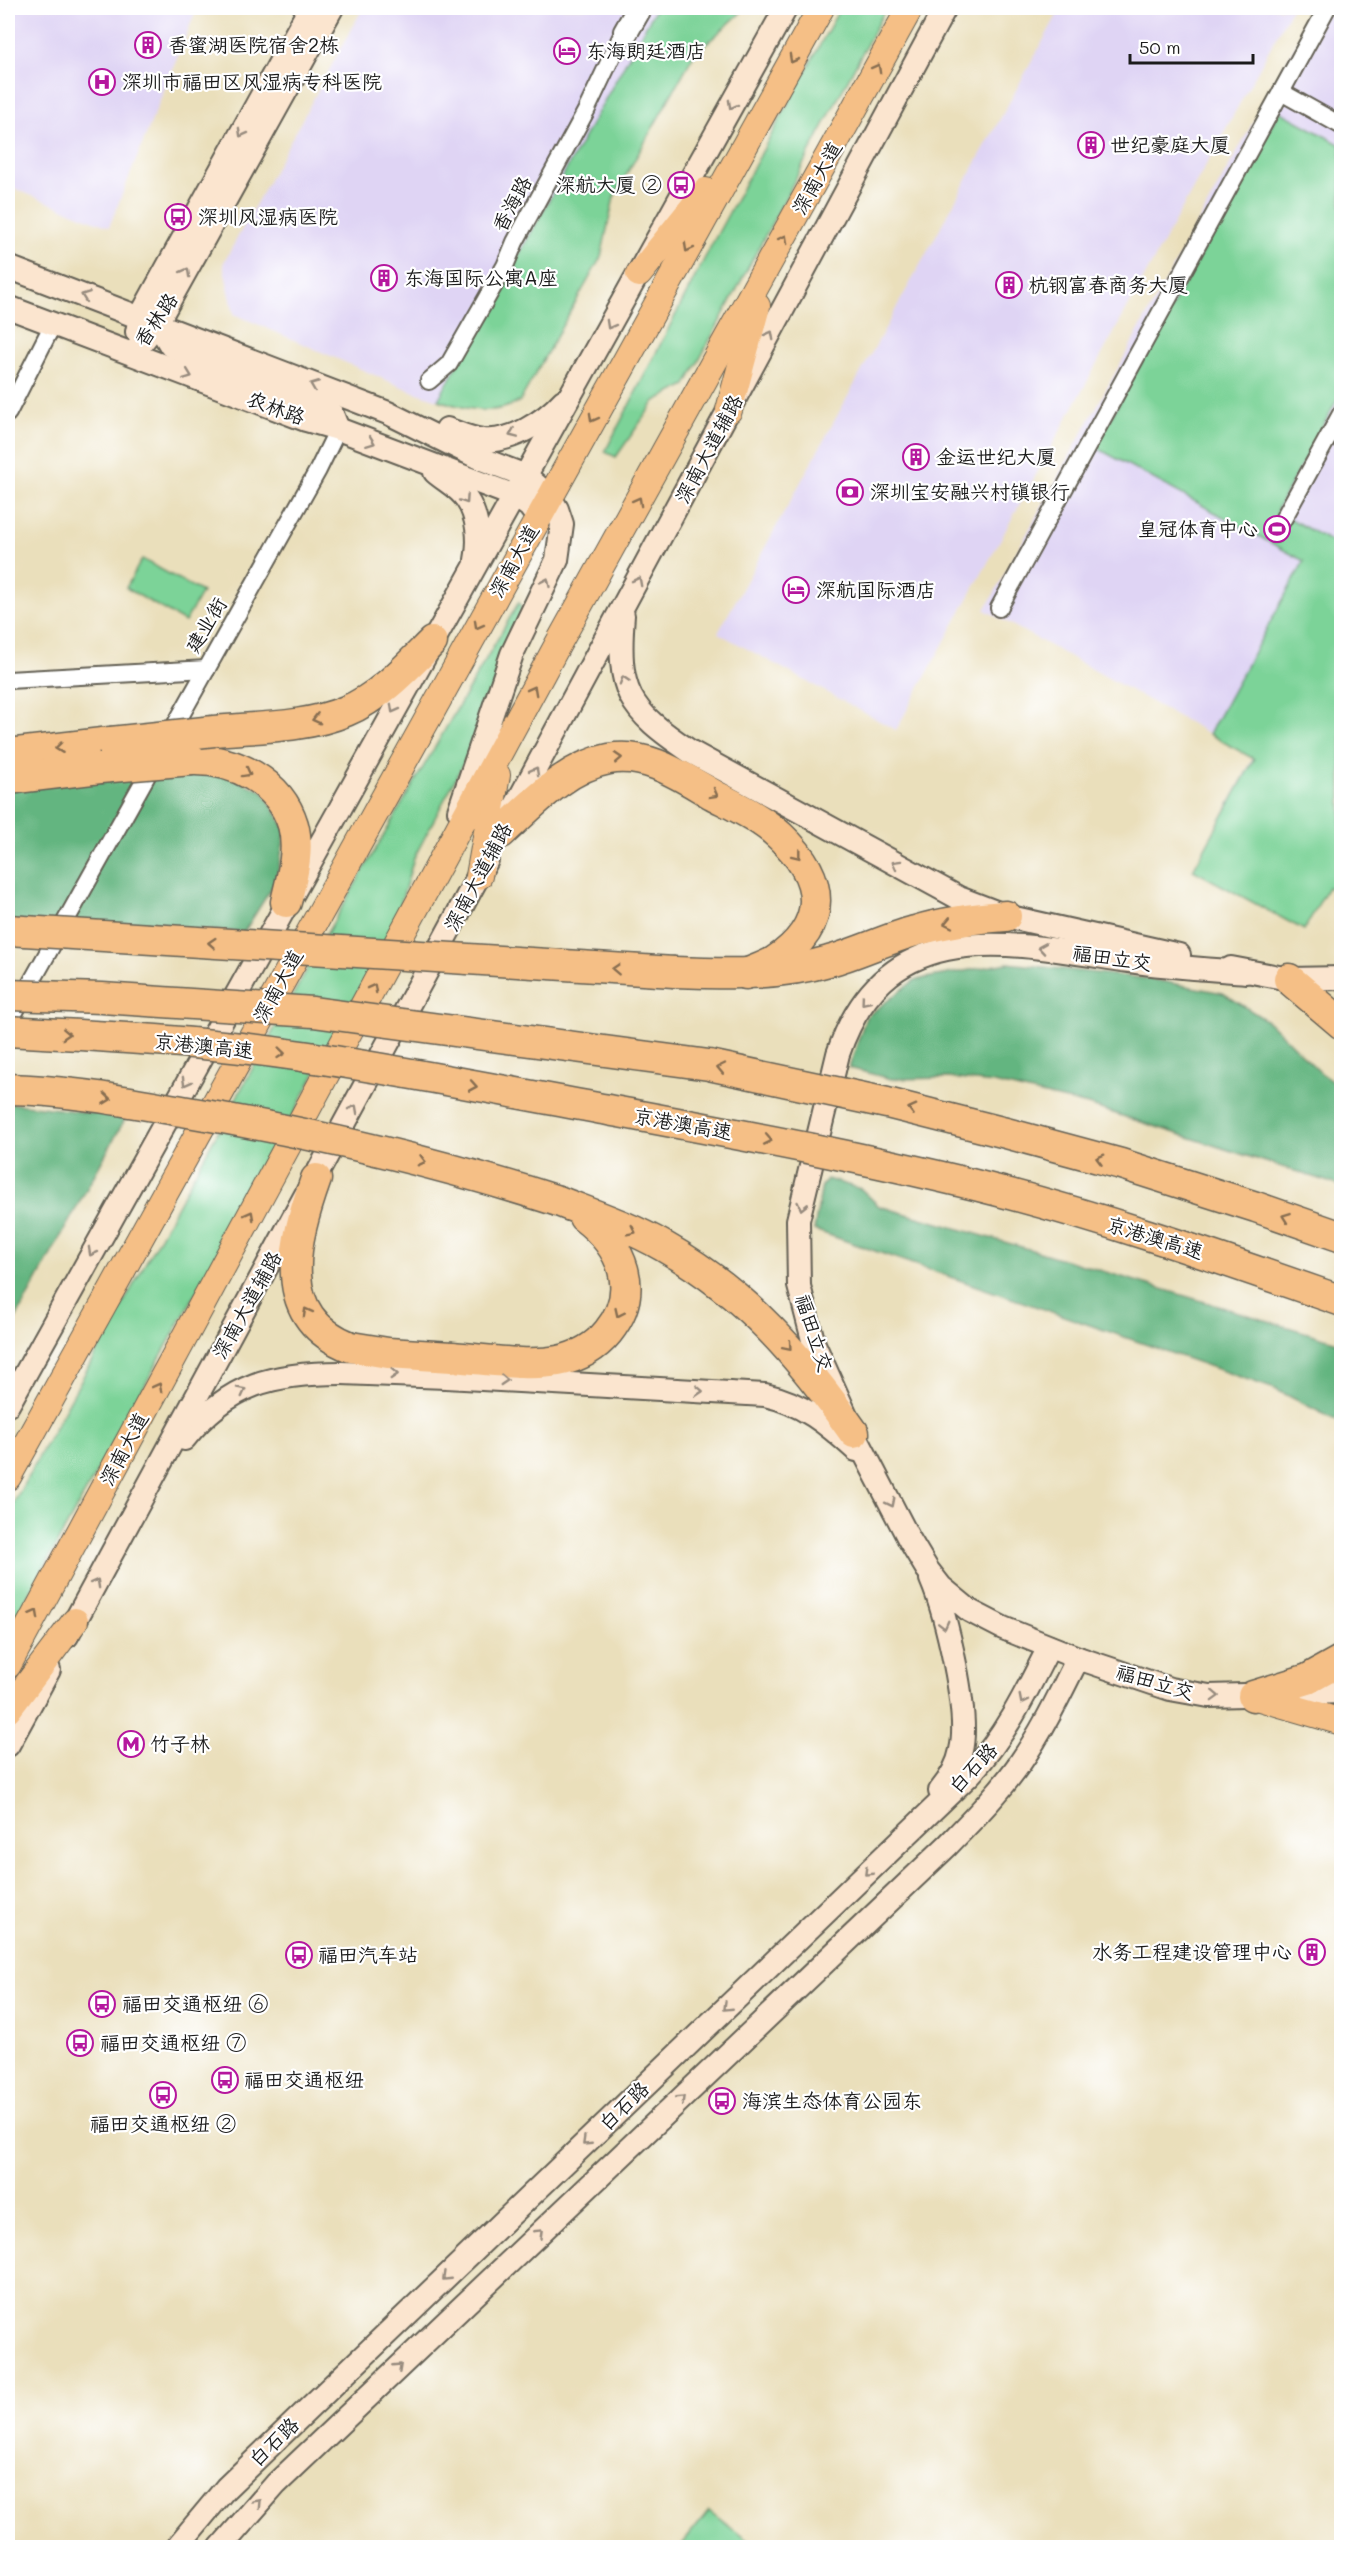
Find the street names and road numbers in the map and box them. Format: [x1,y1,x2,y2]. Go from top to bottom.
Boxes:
street label: 深南大道 [785,136,847,219]
street label: 香海路 [486,170,537,236]
street label: 香林路 [128,286,183,352]
street label: 农林路 [244,385,310,430]
street label: 深南大道辅路 [668,389,748,508]
street label: 深南大道 [482,519,544,602]
street label: 建业街 [179,592,232,657]
street label: 深南大道辅路 [437,817,517,936]
street label: 福田立交 [1071,939,1154,975]
street label: 深南大道 [246,944,308,1027]
street label: 京港澳高速 [153,1027,255,1063]
street label: 京港澳高速 [632,1102,735,1145]
street label: 京港澳高速 [1104,1210,1207,1264]
street label: 深南大道辅路 [206,1245,287,1363]
street label: 福田立交 [790,1291,840,1375]
street label: 深南大道 [93,1407,153,1490]
street label: 福田立交 [1113,1658,1197,1705]
street label: 白石路 [942,1736,1003,1798]
street label: 白石路 [593,2074,655,2135]
street label: 白石路 [243,2410,305,2471]

